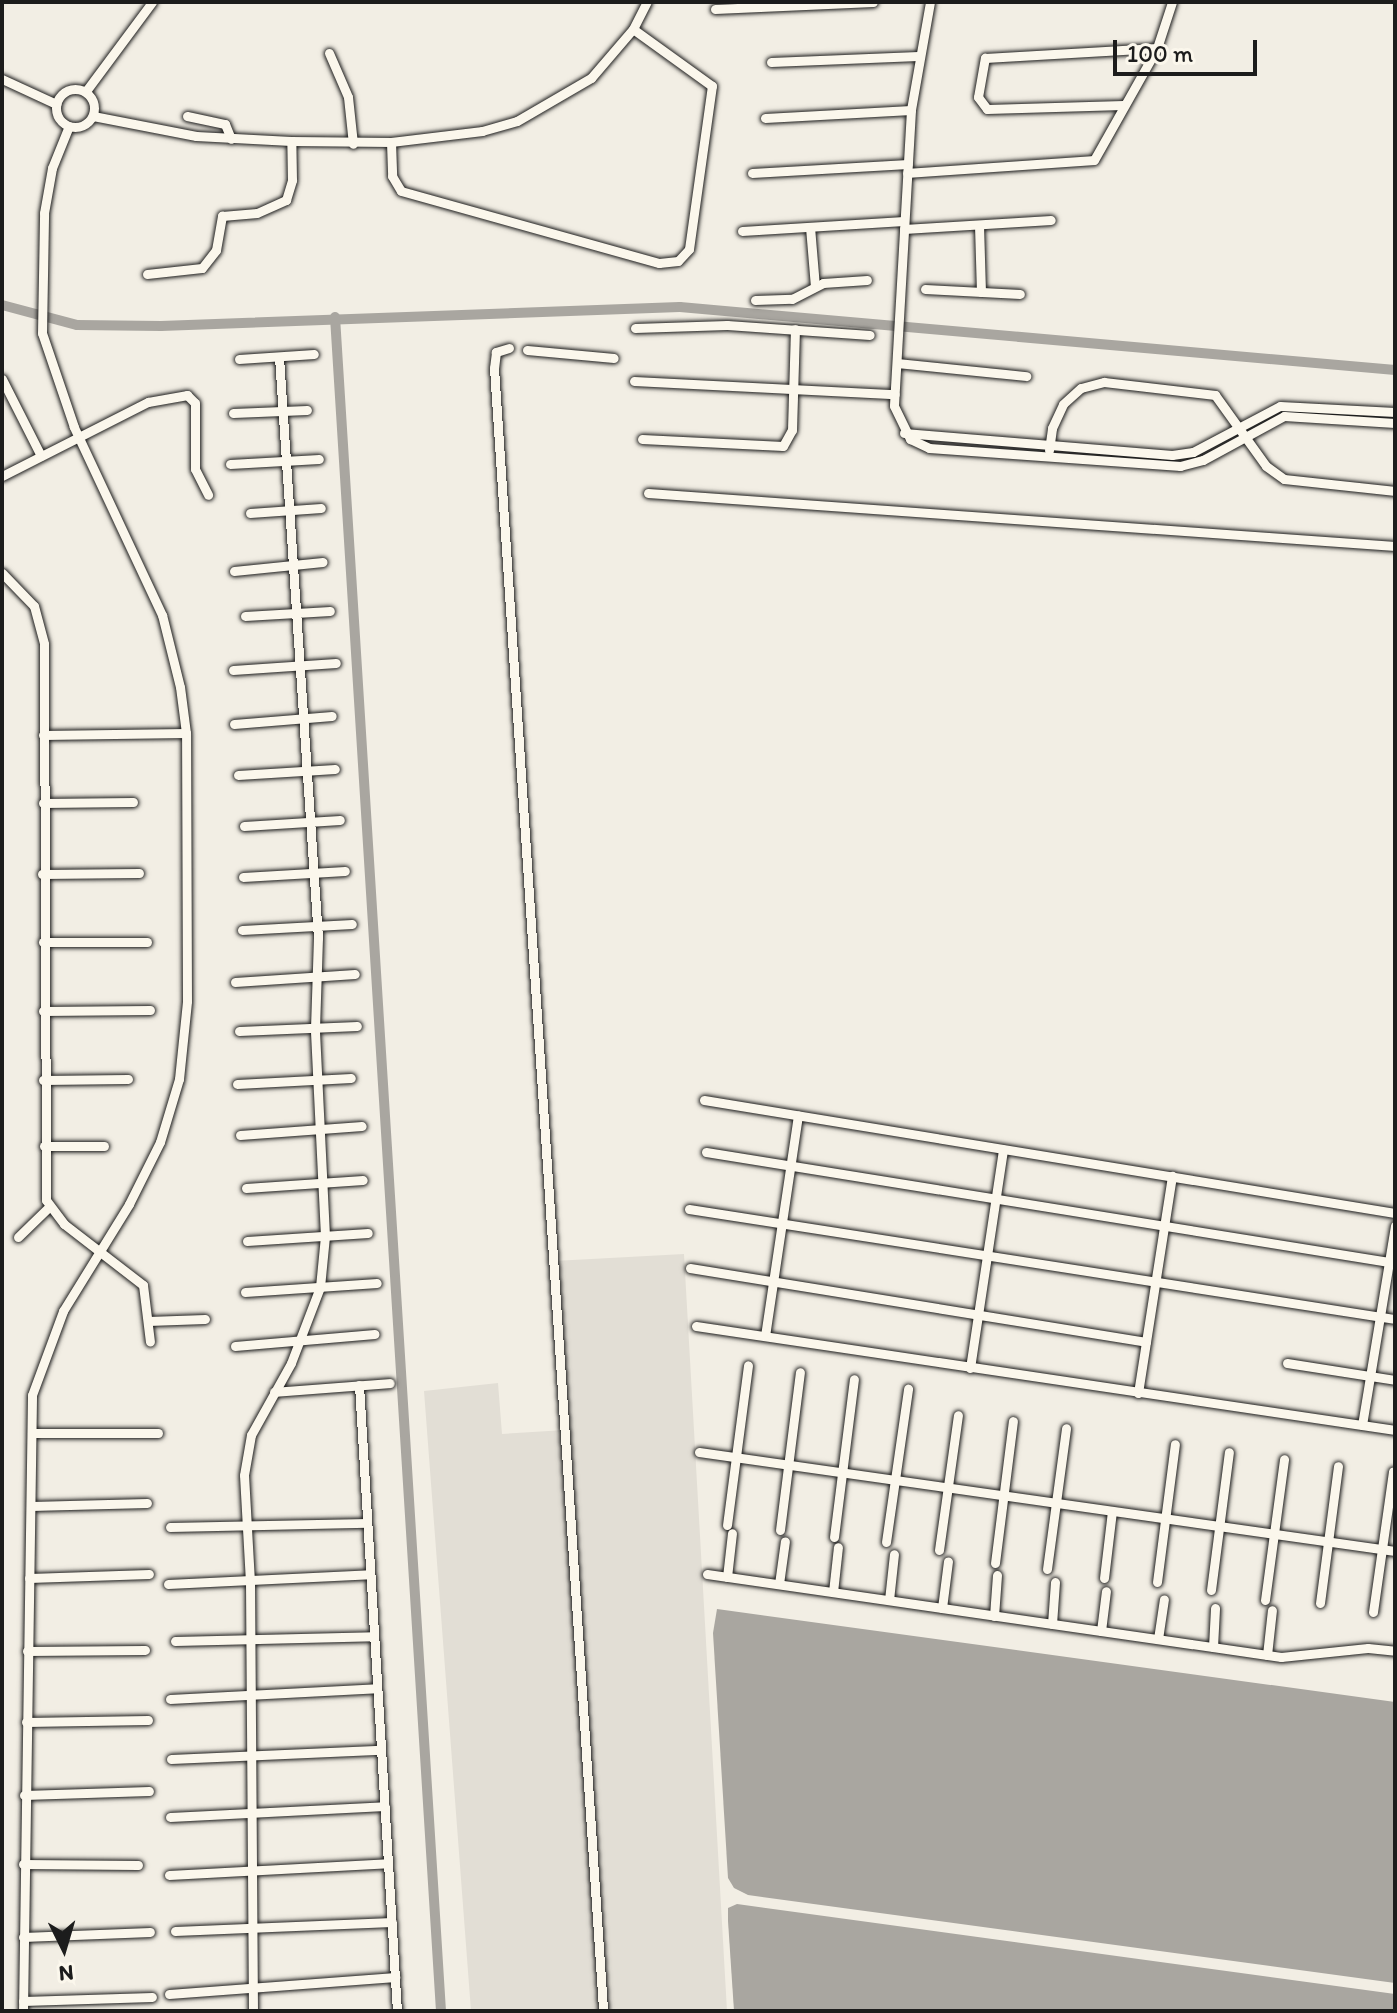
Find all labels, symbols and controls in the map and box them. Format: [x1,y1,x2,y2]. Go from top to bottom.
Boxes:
scale bar [1117,24,1261,74]
text: 100 m [1127,39,1193,68]
north arrow [24,1909,104,1989]
text: N [58,1959,75,1988]

